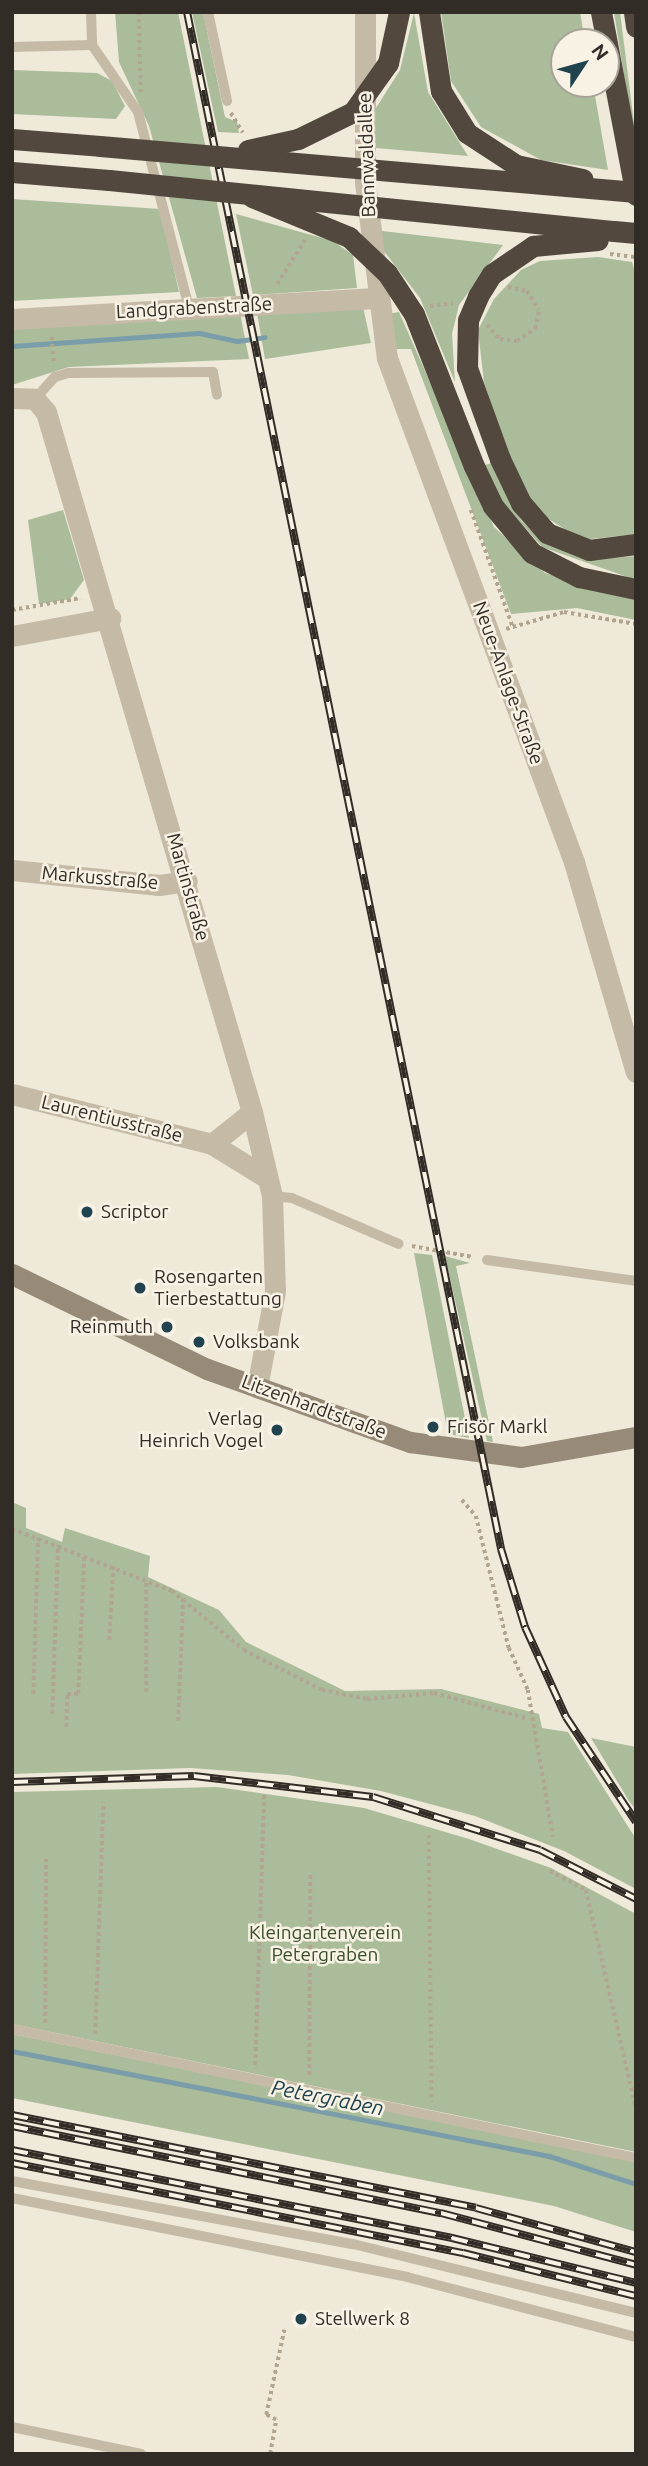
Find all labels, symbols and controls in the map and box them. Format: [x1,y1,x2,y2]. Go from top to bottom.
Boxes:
north arrow [550,28,620,98]
text: N [587,40,613,64]
street label: Bannwaldallee [353,92,381,218]
street label: Landgrabenstraße [115,293,273,323]
street label: Neue-Anlage-Straße [468,598,548,768]
street label: Martinstraße [162,830,214,944]
street label: Markusstraße [41,862,159,894]
street label: Laurentiusstraße [39,1090,185,1148]
place label: Scriptor [101,1201,168,1223]
marker: Scriptor [79,1204,95,1220]
place label: Rosengarten Tierbestattung [154,1266,282,1310]
marker: Rosengarten Tierbestattung [132,1280,148,1296]
place label: Reinmuth [70,1316,153,1338]
marker: Reinmuth [159,1319,175,1335]
place label: Volksbank [213,1331,300,1353]
marker: Volksbank [191,1334,207,1350]
street label: Litzenhardtstraße [238,1370,390,1444]
place label: Verlag Heinrich Vogel [139,1408,263,1452]
place label: Frisör Markl [447,1416,547,1438]
marker: Frisör Markl [425,1419,441,1435]
marker: Verlag Heinrich Vogel [269,1422,285,1438]
park label: Kleingartenverein Petergraben [249,1922,401,1966]
water label: Petergraben [270,2074,386,2120]
place label: Stellwerk 8 [315,2308,410,2330]
marker: Stellwerk 8 [293,2311,309,2327]

